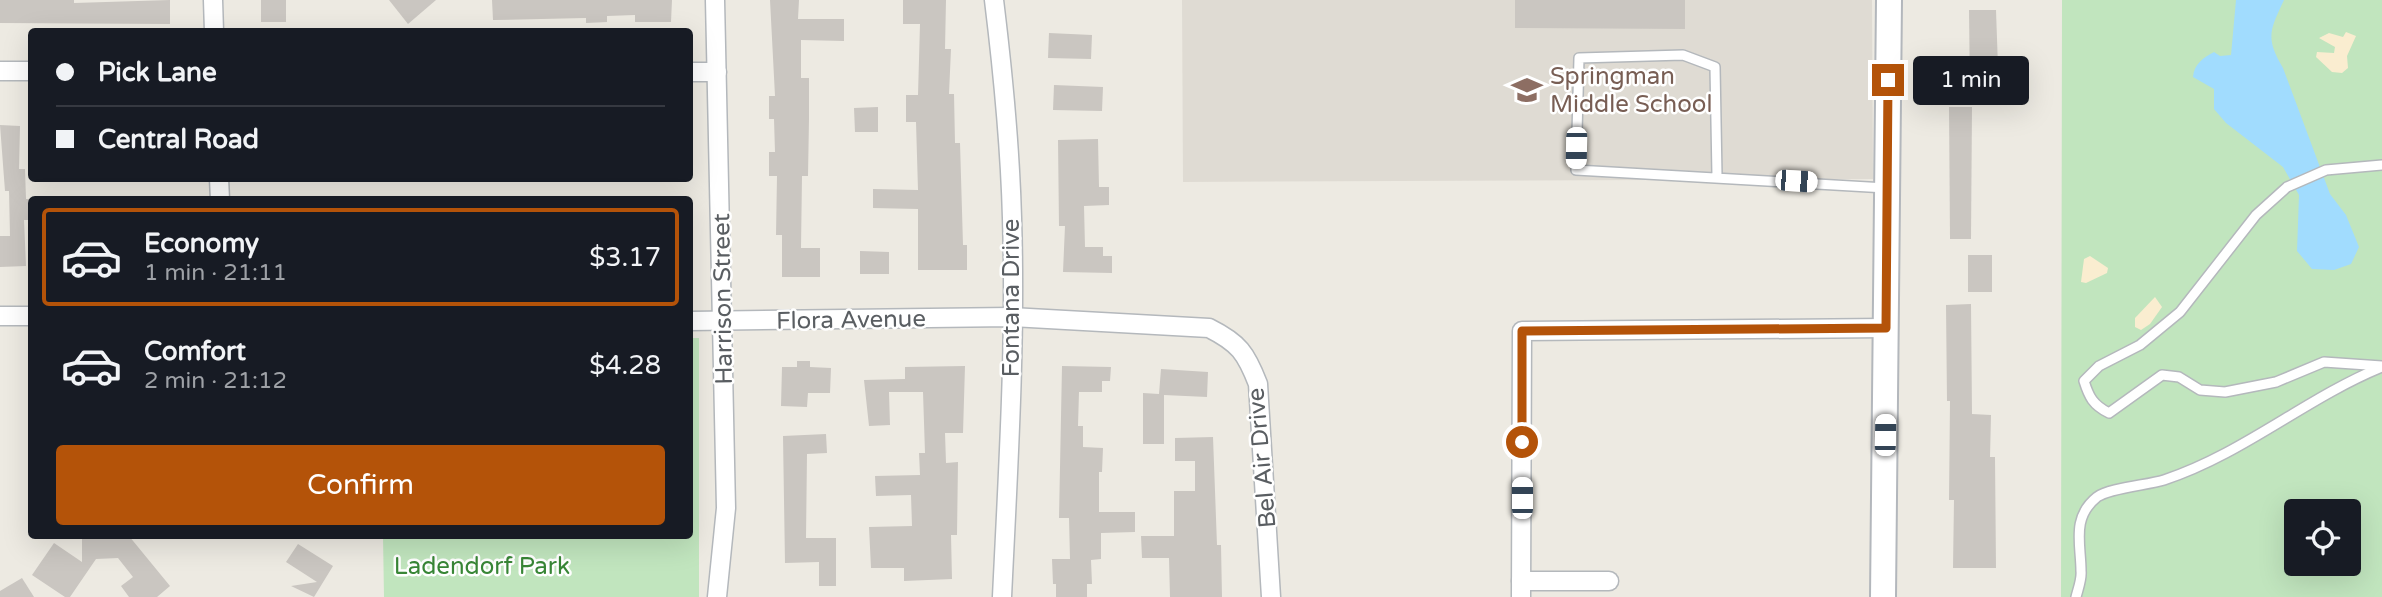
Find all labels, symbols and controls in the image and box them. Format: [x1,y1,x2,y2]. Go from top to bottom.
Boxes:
callout: 1 min [1912,56,2028,104]
text: Pick Lane [98,57,217,88]
place label: Springman Middle School [1550,62,1712,119]
route end [1872,64,1904,96]
text: 1 min [1940,66,2002,94]
school or university icon: Springman Middle School [1510,73,1544,107]
text: Central Road [98,124,259,155]
car [1566,127,1587,169]
car [1775,169,1818,193]
street label: Harrison Street [707,213,739,385]
street label: Fontana Drive [997,219,1026,377]
icon: car [60,226,123,289]
text: Economy [144,228,259,259]
text: $3.17 [589,242,661,273]
text: 1 min · 21:11 [144,259,287,287]
street label: Flora Avenue [776,304,926,336]
icon: car [60,334,123,397]
text: Comfort [144,336,246,367]
text: $4.28 [589,350,661,381]
text: 2 min · 21:12 [144,367,287,395]
street label: Bel Air Drive [1241,387,1283,529]
car [1875,414,1896,456]
route start [1506,426,1538,458]
button: Confirm [56,445,665,525]
car [1512,477,1533,519]
map controls [2284,499,2361,576]
button: locate [2284,499,2361,576]
park label: Ladendorf Park [394,552,570,581]

